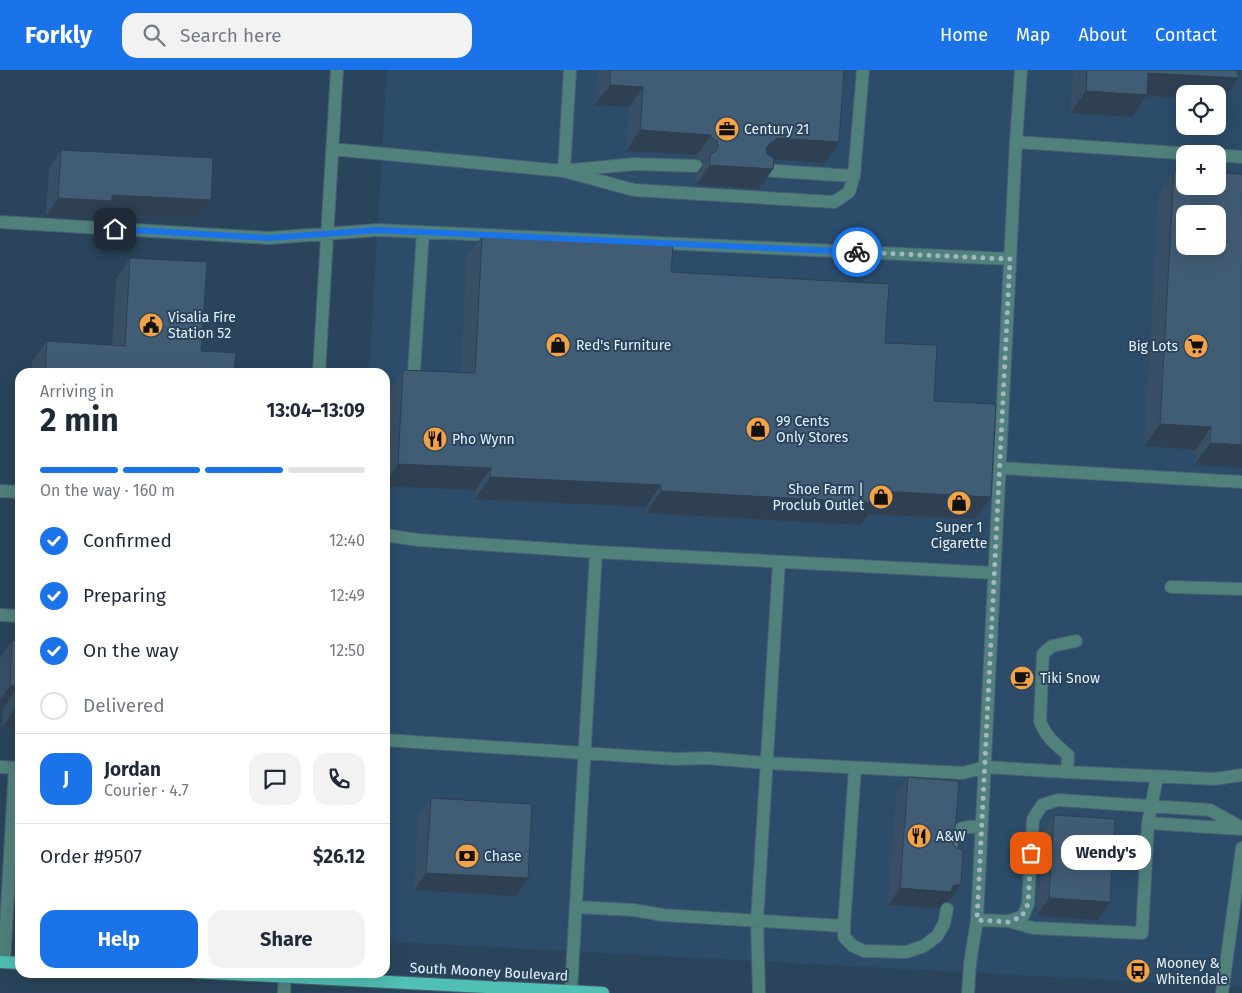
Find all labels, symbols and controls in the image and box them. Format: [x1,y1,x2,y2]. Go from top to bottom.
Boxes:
search box [122,13,472,58]
text: Forkly [25,21,92,49]
icon: search [140,21,168,49]
text: Search here [180,24,282,47]
text: Home [940,24,988,46]
text: Map [1016,24,1050,46]
text: About [1078,24,1127,46]
text: Contact [1155,24,1217,46]
map controls [1176,85,1226,255]
button: locate [1176,85,1226,135]
office icon: Century 21 [714,116,740,142]
place label: Century 21 [744,121,809,138]
button: + [1176,145,1226,195]
button: − [1176,205,1226,255]
pin [94,208,136,250]
icon: home [101,215,129,243]
courier [832,227,882,277]
icon: bike [843,238,871,266]
place label: Visalia Fire Station 52 [168,309,236,342]
public building icon: Visalia Fire Station 52 [138,312,164,338]
shop icon: Red's Furniture [545,332,571,358]
supermarket icon: Big Lots [1183,333,1209,359]
place label: Red's Furniture [576,337,671,354]
place label: Big Lots [1128,338,1178,355]
text: Arriving in [40,382,114,401]
text: 13:04–13:09 [267,399,365,422]
text: 2 min [40,401,119,439]
place label: 99 Cents Only Stores [776,413,849,446]
shop icon: 99 Cents Only Stores [745,416,771,442]
restaurant icon: Pho Wynn [422,426,448,452]
place label: Pho Wynn [452,431,515,448]
text: On the way · 160 m [40,481,175,500]
place label: Shoe Farm | Proclub Outlet [773,481,865,514]
shop icon: Shoe Farm | Proclub Outlet [868,484,894,510]
shop icon: Super 1 Cigarette [946,490,972,516]
place label: Super 1 Cigarette [931,519,987,552]
icon: check [40,527,68,555]
text: Confirmed [83,529,172,552]
text: 12:40 [329,531,365,550]
icon: check [40,582,68,610]
text: Preparing [83,584,166,607]
text: 12:49 [330,586,365,605]
icon: check [40,637,68,665]
text: On the way [83,639,179,662]
text: 12:50 [329,641,365,660]
cafe icon: Tiki Snow [1009,665,1035,691]
place label: Tiki Snow [1040,670,1100,687]
text: Delivered [83,694,165,717]
button: chat [249,753,301,805]
button: phone [313,753,365,805]
text: Jordan [104,758,161,781]
text: J [63,767,69,790]
text: Courier · 4.7 [104,781,189,800]
restaurant icon: A&W [906,823,932,849]
place label: A&W [936,828,966,845]
pin [1010,832,1052,874]
callout: Wendy's [1061,836,1151,870]
icon: bag [1017,839,1045,867]
bank icon: Chase [454,843,480,869]
text: Wendy's [1076,843,1136,862]
text: Order #9507 [40,845,142,868]
text: $26.12 [313,845,365,868]
place label: Chase [484,848,522,865]
button: Help [40,910,198,968]
button: Share [208,910,365,968]
place label: Mooney & Whitendale [1156,955,1228,988]
bus stop icon: Mooney & Whitendale [1125,958,1151,984]
street label: South Mooney Boulevard [409,959,569,985]

